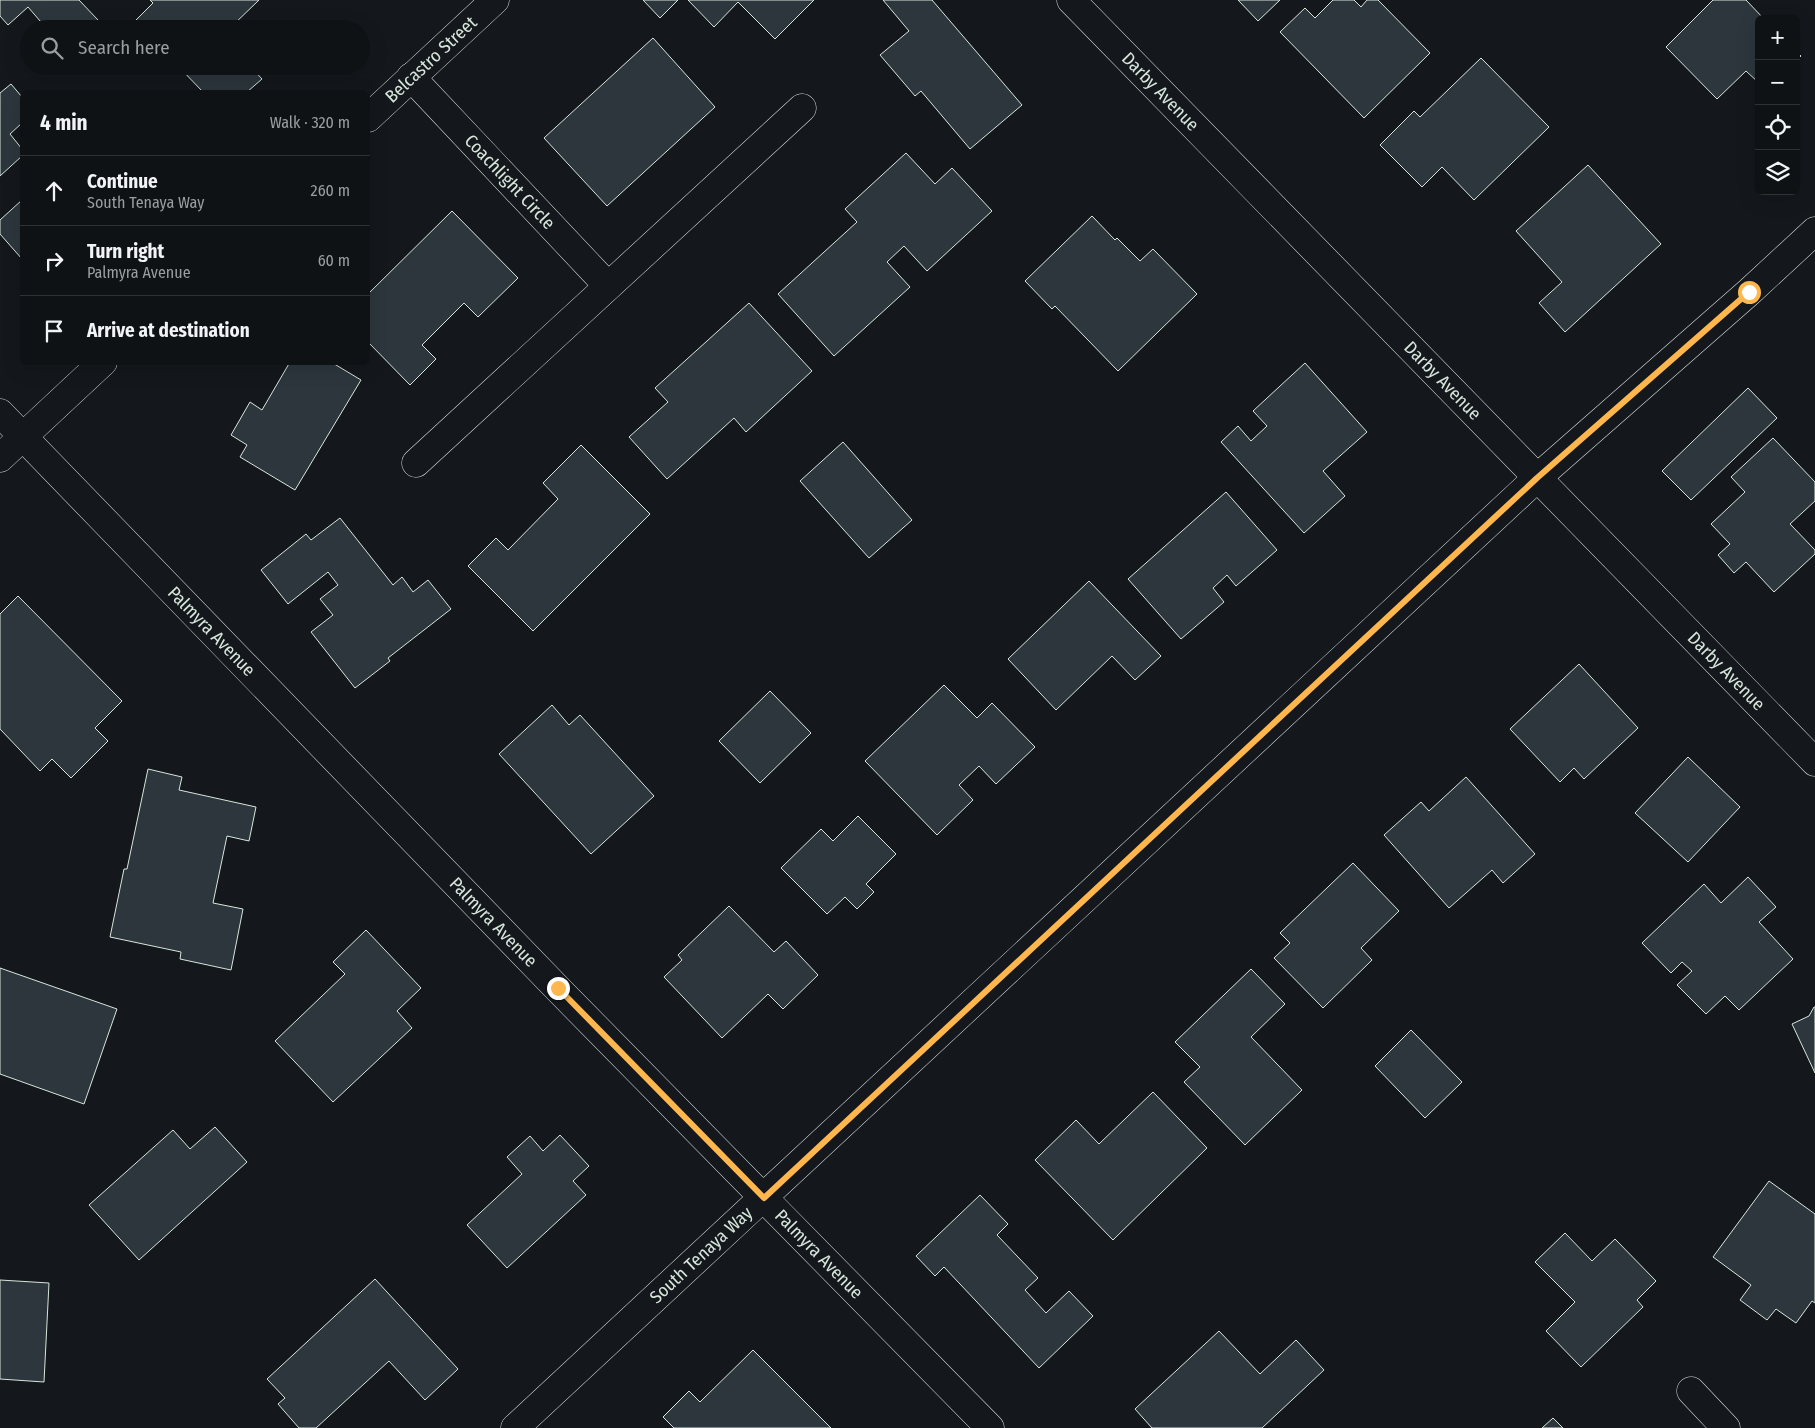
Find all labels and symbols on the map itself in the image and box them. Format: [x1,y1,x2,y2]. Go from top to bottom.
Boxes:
street label: Belcastro Street [381,11,481,107]
street label: Darby Avenue [1117,48,1204,136]
street label: Coachlight Circle [460,130,560,234]
route start [1738,281,1761,304]
street label: Darby Avenue [1399,337,1486,425]
street label: Palmyra Avenue [163,582,260,681]
street label: Darby Avenue [1683,627,1770,715]
street label: Palmyra Avenue [445,873,542,972]
route end [547,977,570,1000]
street label: South Tenaya Way [645,1202,757,1308]
street label: Palmyra Avenue [770,1205,868,1304]

